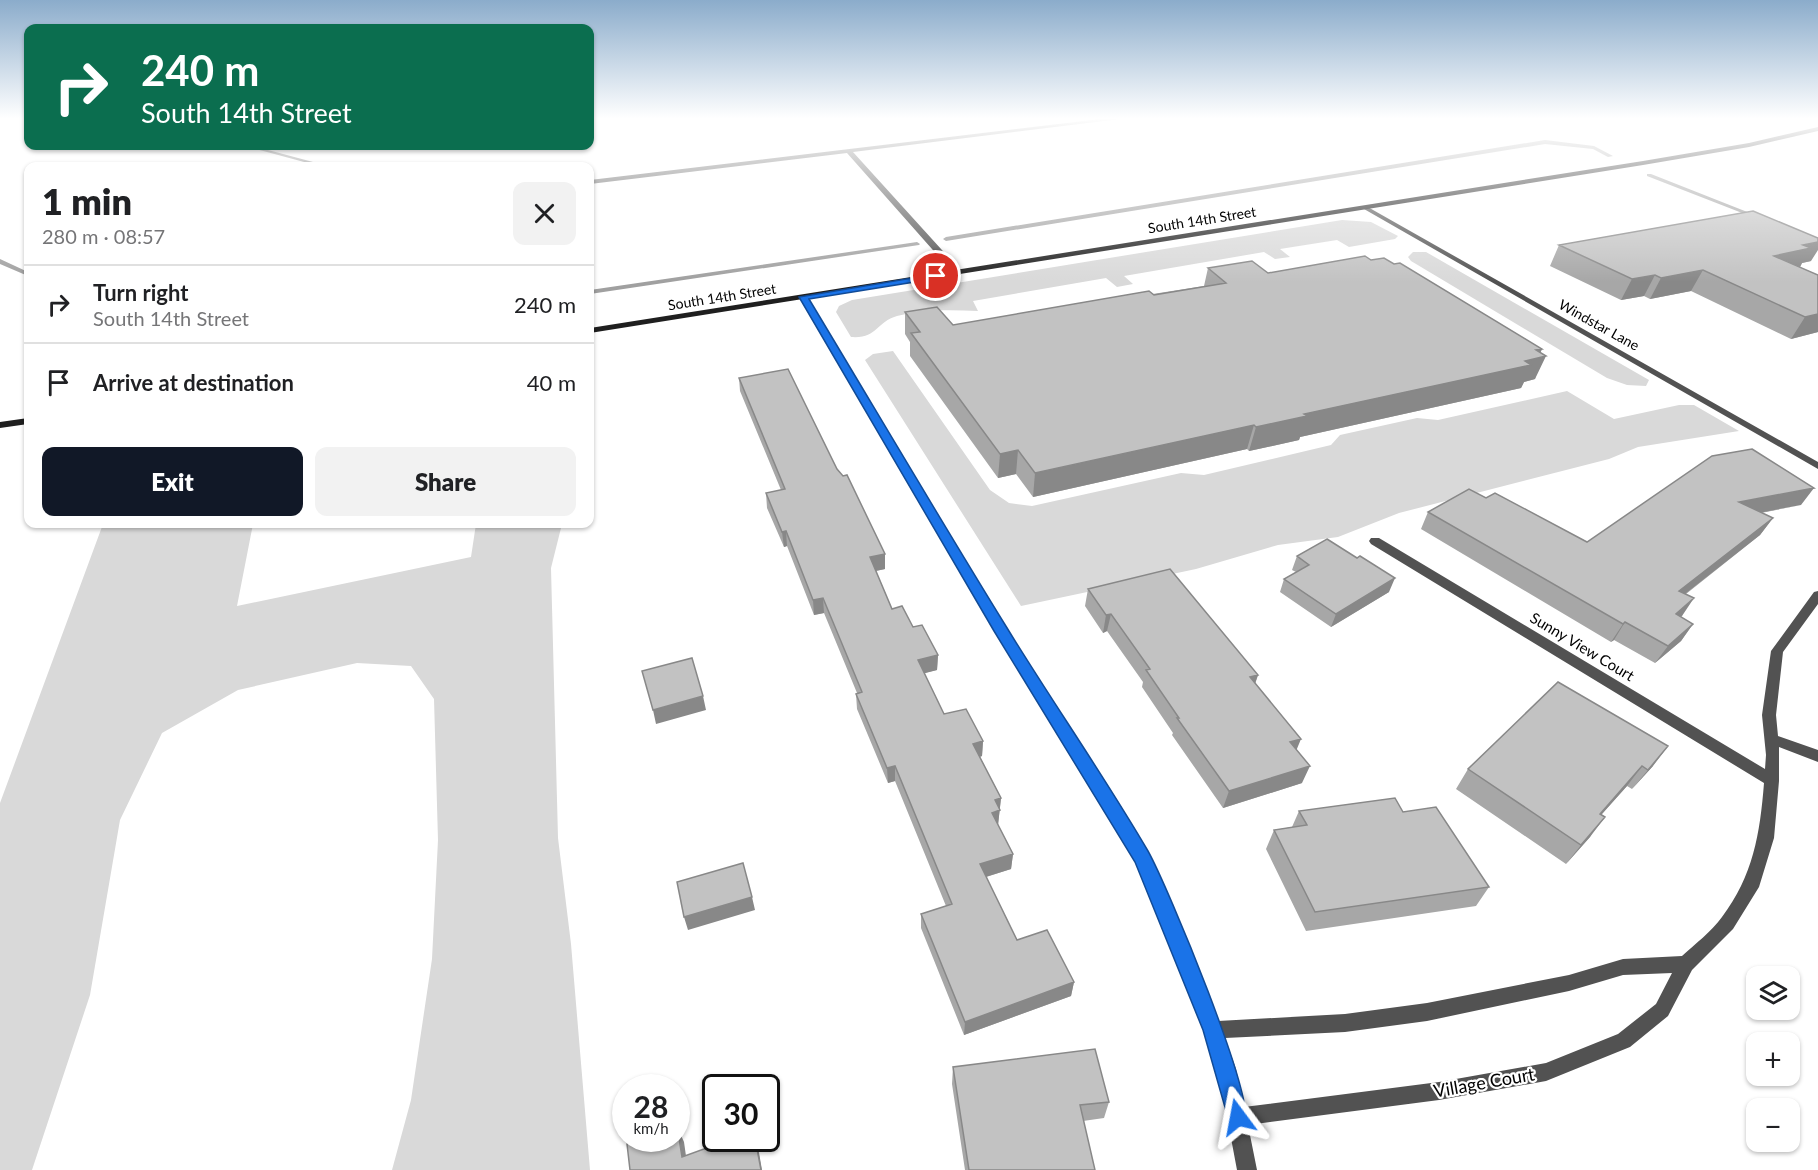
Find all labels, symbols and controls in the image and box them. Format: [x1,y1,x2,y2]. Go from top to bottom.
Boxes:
text: 240 m [141,45,259,95]
icon: right [42,48,120,126]
text: South 14th Street [141,96,352,129]
text: 1 min [42,179,132,223]
button: close [513,182,576,245]
street label: South 14th Street [1147,203,1257,236]
text: 280 m · 08:57 [42,224,165,248]
pin [910,250,961,301]
icon: arrive [919,259,952,292]
text: Turn right [93,279,188,306]
street label: South 14th Street [667,280,777,313]
icon: right [42,288,75,321]
text: 240 m [514,291,576,318]
street label: Windstar Lane [1556,295,1642,354]
text: South 14th Street [93,306,249,330]
icon: arrive [42,366,75,399]
text: Arrive at destination [93,369,294,396]
text: 40 m [527,369,576,396]
button: Exit [42,447,303,516]
button: Share [315,447,576,516]
street label: Sunny View Court [1527,608,1638,685]
map controls [1746,966,1800,1152]
button: layers [1746,966,1800,1020]
button: + [1746,1032,1800,1086]
street label: Village Court [1432,1062,1537,1102]
speed limit sign: 30 [702,1074,780,1152]
position arrow [1206,1085,1270,1149]
text: 28 [634,1088,668,1124]
button: − [1746,1098,1800,1152]
text: km/h [633,1119,669,1137]

